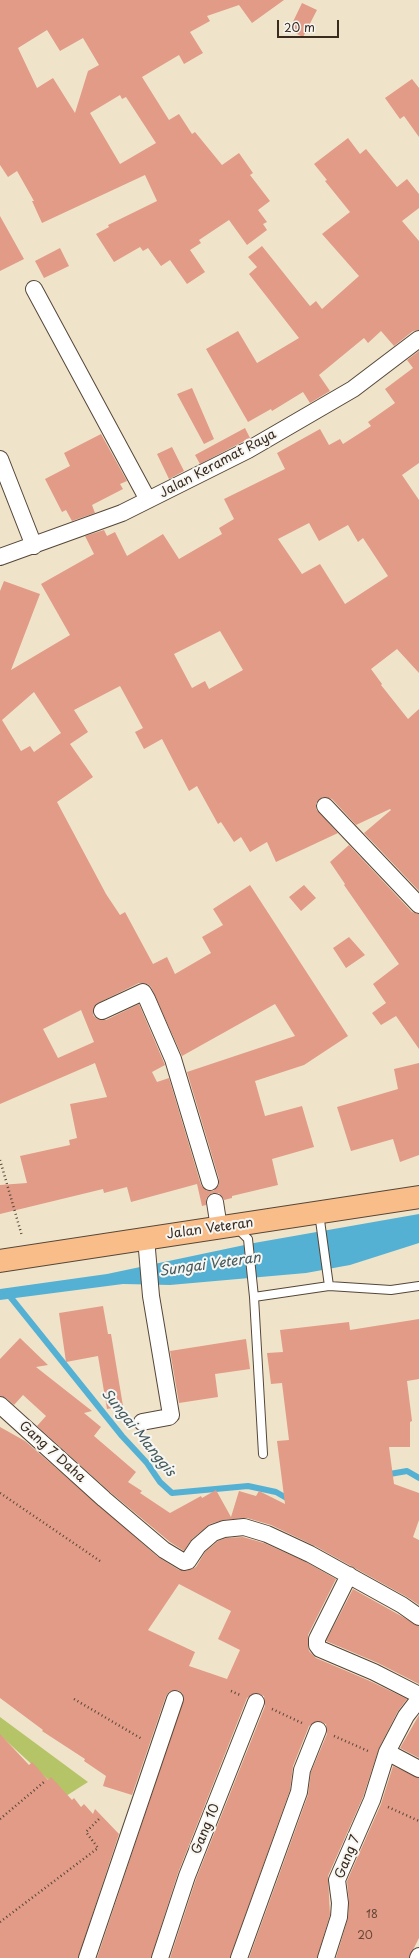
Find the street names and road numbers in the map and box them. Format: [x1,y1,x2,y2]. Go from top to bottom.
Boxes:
street label: Jalan Keramat Raya [157,427,279,501]
street label: Jalan Veteran [166,1215,254,1243]
street label: Gang 7 Daha [16,1418,88,1486]
street label: Gang 10 [189,1801,223,1857]
street label: Gang 7 [332,1833,364,1881]

